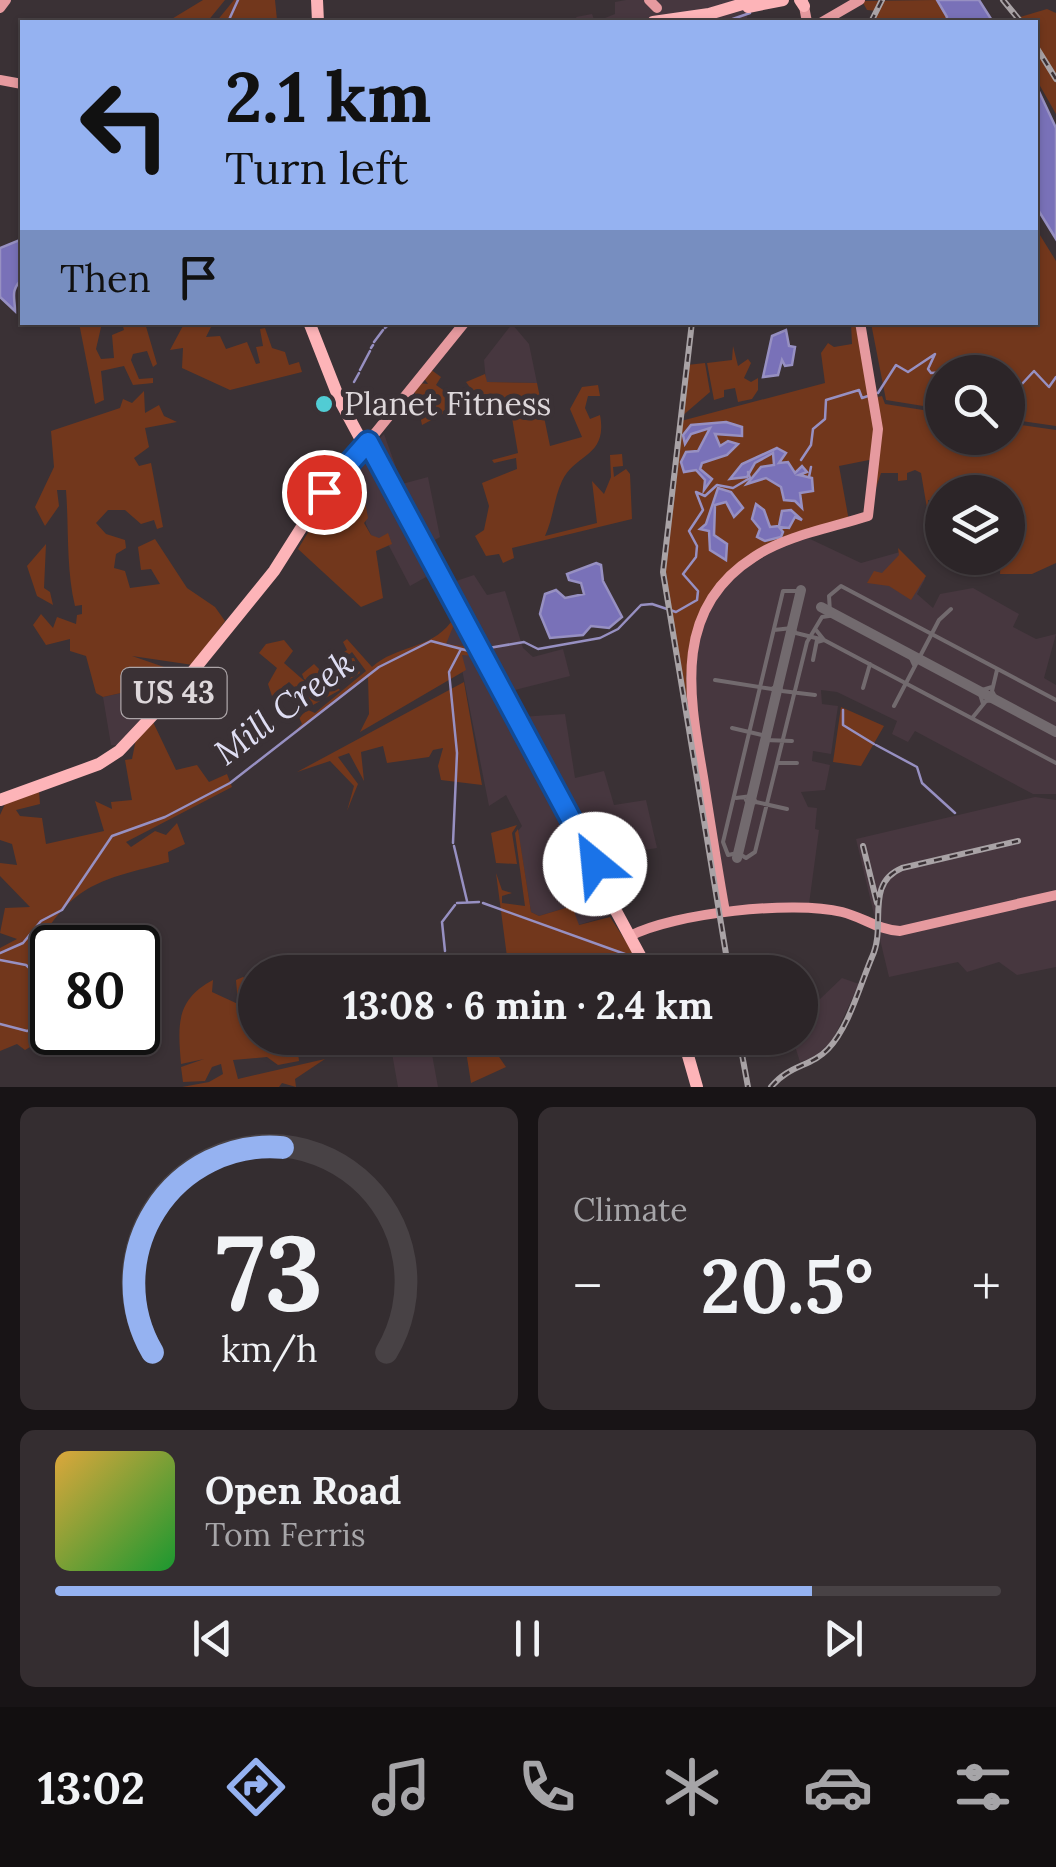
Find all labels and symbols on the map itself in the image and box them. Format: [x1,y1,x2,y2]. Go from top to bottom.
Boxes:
place label: Planet Fitness [344,383,551,424]
marker: Planet Fitness [313,393,335,415]
pin [282,450,367,535]
water label: Mill Creek [205,640,362,775]
road number: US 43 [121,668,226,718]
position arrow [543,812,647,916]
speed limit sign: 80 [30,925,160,1055]

